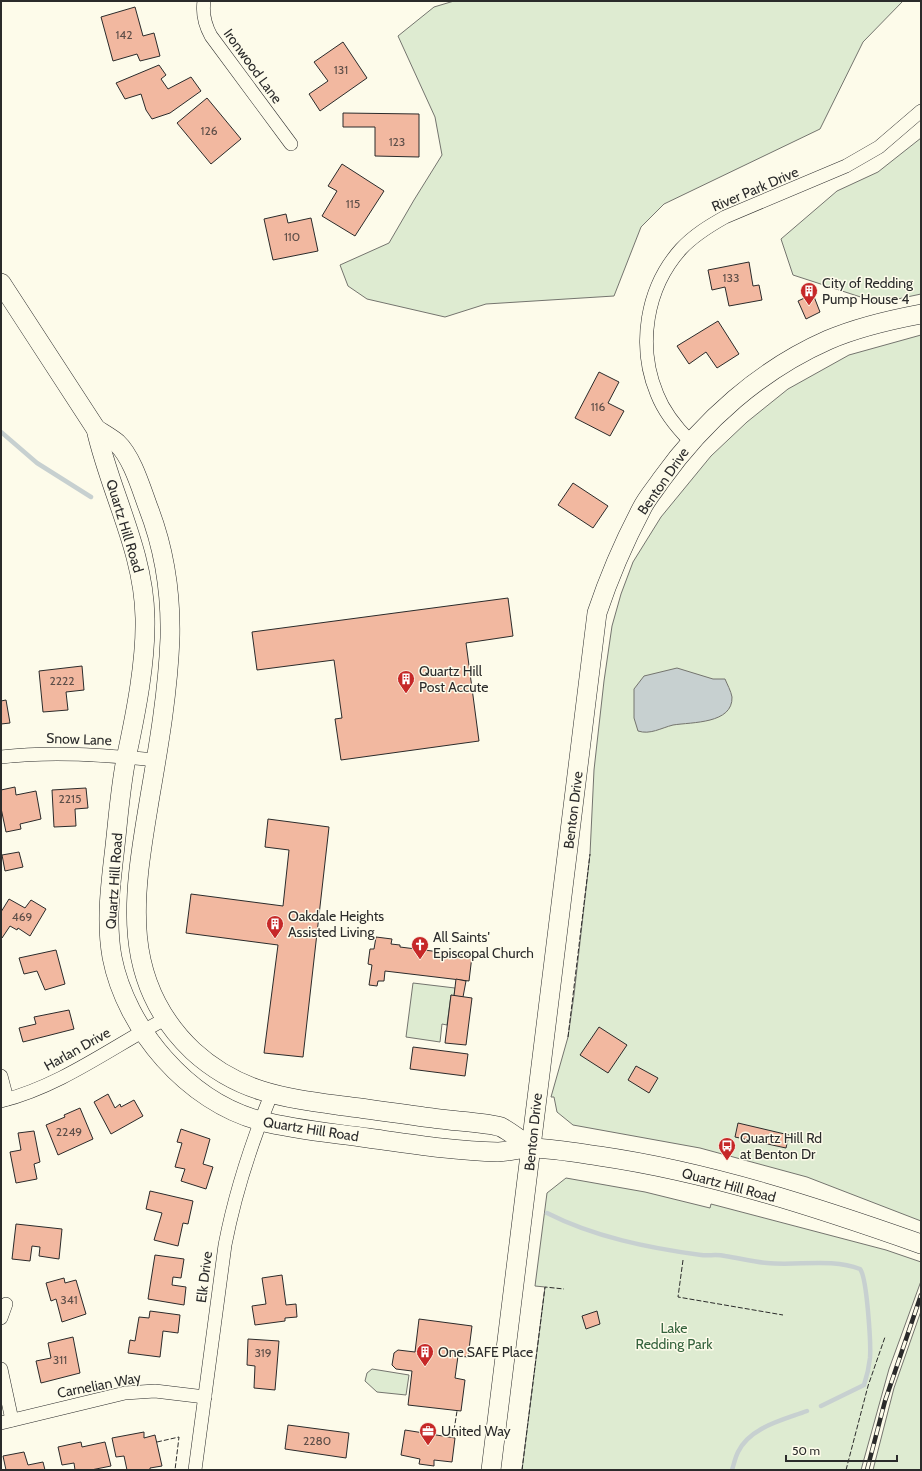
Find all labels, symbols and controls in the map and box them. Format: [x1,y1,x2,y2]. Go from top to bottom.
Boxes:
street label: Ironwood Lane [220,25,286,107]
house number: 142 [115,27,133,42]
house number: 131 [334,62,348,77]
house number: 126 [200,123,218,138]
house number: 123 [389,134,405,149]
street label: River Park Drive [709,163,801,215]
house number: 115 [346,196,360,211]
house number: 110 [284,229,300,244]
house number: 133 [723,270,739,285]
place label: City of Redding Pump House 4 [822,274,914,308]
building icon: City of Redding Pump House 4 [799,281,819,306]
house number: 116 [591,399,606,414]
street label: Benton Drive [633,444,693,518]
street label: Quartz Hill Road [102,477,148,575]
place label: Quartz Hill Post Accute [419,662,488,696]
building icon: Quartz Hill Post Accute [396,669,416,694]
house number: 2222 [49,673,75,688]
street label: Snow Lane [46,729,112,749]
street label: Benton Drive [559,770,587,850]
house number: 2215 [59,791,81,806]
street label: Quartz Hill Road [102,832,126,930]
place label: Oakdale Heights Assisted Living [288,907,384,941]
house number: 469 [12,909,32,924]
building icon: Oakdale Heights Assisted Living [265,914,285,939]
place label: All Saints' Episcopal Church [433,928,534,962]
church icon: All Saints' Episcopal Church [410,935,430,960]
street label: Harlan Drive [41,1023,113,1075]
street label: Benton Drive [520,1092,546,1172]
street label: Quartz Hill Road [262,1113,360,1145]
house number: 2249 [56,1124,82,1139]
place label: Quartz Hill Rd at Benton Dr [740,1129,822,1163]
bus stop icon: Quartz Hill Rd at Benton Dr [717,1136,737,1161]
street label: Quartz Hill Road [680,1164,778,1206]
street label: Elk Drive [192,1250,216,1304]
house number: 341 [60,1292,78,1307]
park label: Lake Redding Park [635,1319,713,1353]
building icon: One SAFE Place [415,1342,435,1367]
place label: One SAFE Place [438,1343,533,1361]
house number: 319 [254,1345,272,1360]
house number: 311 [53,1352,67,1367]
street label: Carnelian Way [56,1368,142,1402]
office icon: United Way [418,1421,438,1446]
place label: United Way [441,1422,511,1440]
house number: 2280 [303,1433,331,1448]
scale bar [786,1437,897,1463]
text: 50 m [792,1443,820,1458]

